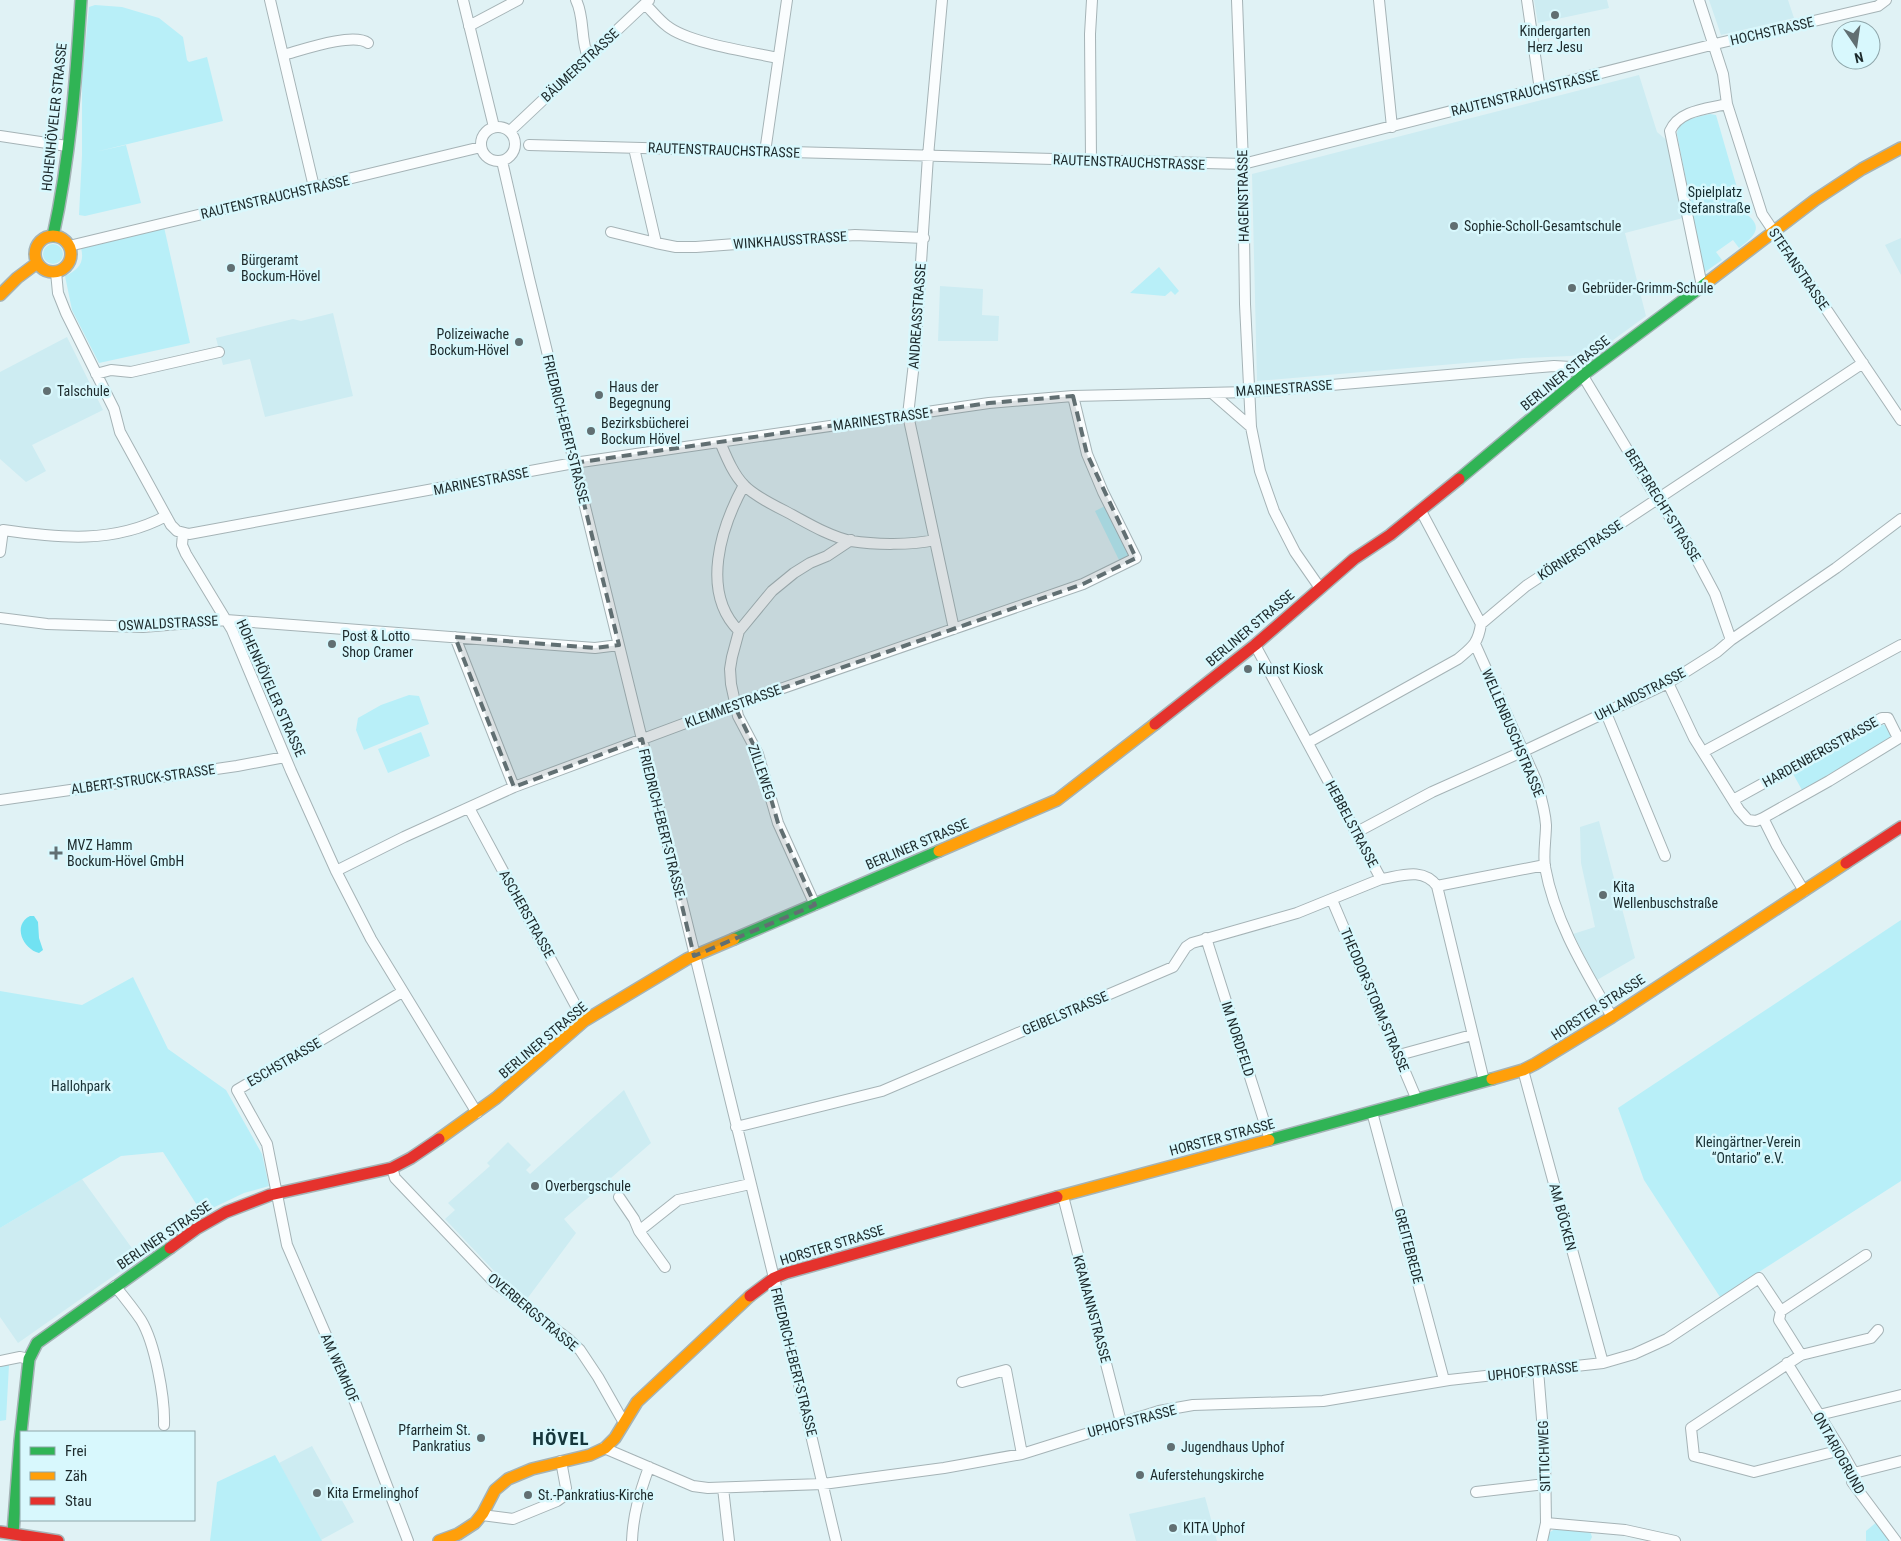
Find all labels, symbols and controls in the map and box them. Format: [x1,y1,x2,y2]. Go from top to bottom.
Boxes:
marker: Kindergarten Herz Jesu [1549,9,1561,21]
street label: HOCHSTRASSE [1729,14,1815,48]
north arrow [1831,20,1881,70]
place label: Kindergarten Herz Jesu [1520,23,1590,55]
street label: BÄUMERSTRASSE [538,25,622,105]
street label: HOHENHÖVELER STRASSE [38,42,70,192]
text: N [1853,49,1865,66]
street label: RAUTENSTRAUCHSTRASSE [1449,67,1601,119]
street label: RAUTENSTRAUCHSTRASSE [648,139,800,161]
street label: HAGENSTRASSE [1234,150,1252,242]
street label: RAUTENSTRAUCHSTRASSE [1053,151,1205,173]
street label: RAUTENSTRAUCHSTRASSE [199,172,351,222]
park label: Spielplatz Stefanstraße [1680,184,1751,216]
place label: Sophie-Scholl-Gesamtschule [1464,218,1622,234]
marker: Sophie-Scholl-Gesamtschule [1448,220,1460,232]
street label: STEFANSTRASSE [1766,225,1832,313]
street label: WINKHAUSSTRASSE [733,228,847,252]
place label: Bürgeramt Bockum-Hövel [241,252,321,284]
marker: Bürgeramt Bockum-Hövel [225,262,237,274]
street label: ANDREASSTRASSE [905,263,929,369]
place label: Gebrüder-Grimm-Schule [1582,280,1714,296]
marker: Gebrüder-Grimm-Schule [1566,282,1578,294]
place label: Polizeiwache Bockum-Hövel [429,326,509,358]
street label: BERLINER STRASSE [1517,332,1613,414]
marker: Polizeiwache Bockum-Hövel [513,336,525,348]
street label: FRIEDRICH-EBERT-STRASSE [540,353,592,505]
street label: MARINESTRASSE [1235,377,1333,399]
place label: Haus der Begegnung [609,379,671,411]
place label: Talschule [57,383,110,399]
marker: Talschule [41,385,53,397]
marker: Haus der Begegnung [593,389,605,401]
street label: MARINESTRASSE [832,404,930,434]
place label: Bezirksbücherei Bockum Hövel [601,415,689,447]
marker: Bezirksbücherei Bockum Hövel [585,425,597,437]
street label: BERT-BRECHT-STRASSE [1622,446,1704,564]
street label: MARINESTRASSE [432,464,530,498]
street label: KÖRNERSTRASSE [1535,517,1625,583]
street label: BERLINER STRASSE [1203,586,1297,669]
street label: OSWALDSTRASSE [118,612,219,634]
street label: HOHENHÖVELER STRASSE [233,617,309,759]
place label: Post & Lotto Shop Cramer [342,628,413,660]
marker: Post & Lotto Shop Cramer [326,638,338,650]
place label: Kunst Kiosk [1258,661,1324,677]
marker: Kunst Kiosk [1242,663,1254,675]
street label: UHLANDSTRASSE [1592,664,1688,724]
street label: WELLENBUSCHSTRASSE [1479,667,1547,799]
street label: KLEMMESTRASSE [683,681,783,731]
street label: HARDENBERGSTRASSE [1759,714,1881,790]
street label: ZILLEWEG [745,742,779,802]
street label: FRIEDRICH-EBERT-STRASSE [636,747,688,899]
street label: ALBERT-STRUCK-STRASSE [70,761,216,797]
street label: HEBBELSTRASSE [1322,778,1382,870]
street label: BERLINER STRASSE [863,815,971,873]
place label: MVZ Hamm Bockum-Hövel GmbH [67,837,184,869]
marker: MVZ Hamm Bockum-Hövel GmbH [49,846,63,860]
street label: ASCHERSTRASSE [496,867,558,961]
place label: Kita Wellenbuschstraße [1613,879,1719,911]
marker: Kita Wellenbuschstraße [1597,889,1609,901]
street label: THEODOR-STORM-STRASSE [1337,926,1413,1074]
street label: HORSTER STRASSE [1548,971,1648,1043]
street label: GEIBELSTRASSE [1020,988,1110,1038]
street label: BERLINER STRASSE [496,998,590,1081]
street label: IM NORDFELD [1218,999,1258,1079]
street label: ESCHSTRASSE [244,1034,324,1090]
park label: Hallohpark [51,1078,112,1094]
street label: HORSTER STRASSE [1168,1115,1276,1159]
park label: Kleingärtner-Verein “Ontario” e.V. [1695,1134,1801,1166]
place label: Overbergschule [545,1178,631,1194]
marker: Overbergschule [529,1180,541,1192]
street label: AM BÖCKEN [1546,1182,1580,1252]
street label: BERLINER STRASSE [114,1198,214,1272]
street label: GREITEBREDE [1391,1207,1427,1285]
street label: HORSTER STRASSE [778,1222,886,1268]
street label: KRAMANNSTRASSE [1070,1253,1114,1365]
street label: OVERBERGSTRASSE [485,1270,581,1354]
street label: FRIEDRICH-EBERT-STRASSE [768,1286,820,1438]
street label: AM WEMHOF [318,1331,362,1405]
street label: UPHOFSTRASSE [1487,1358,1579,1384]
street label: UPHOFSTRASSE [1086,1401,1178,1441]
street label: ONTARIOGRUND [1810,1409,1868,1497]
street label: SITTICHWEG [1535,1420,1553,1492]
place label: Pfarrheim St. Pankratius [398,1422,471,1454]
district label: HÖVEL [532,1427,590,1450]
legend [20,1431,195,1521]
marker: Pfarrheim St. Pankratius [475,1432,487,1444]
place label: Jugendhaus Uphof [1181,1439,1285,1455]
marker: Jugendhaus Uphof [1165,1441,1177,1453]
text: Frei [65,1442,87,1460]
text: Zäh [65,1467,87,1485]
place label: Auferstehungskirche [1150,1467,1264,1483]
marker: Auferstehungskirche [1134,1469,1146,1481]
place label: Kita Ermelinghof [327,1485,419,1501]
marker: Kita Ermelinghof [311,1487,323,1499]
place label: St.-Pankratius-Kirche [538,1487,654,1503]
marker: St.-Pankratius-Kirche [522,1489,534,1501]
text: Stau [65,1492,92,1510]
place label: KITA Uphof [1183,1520,1246,1536]
marker: KITA Uphof [1167,1522,1179,1534]

